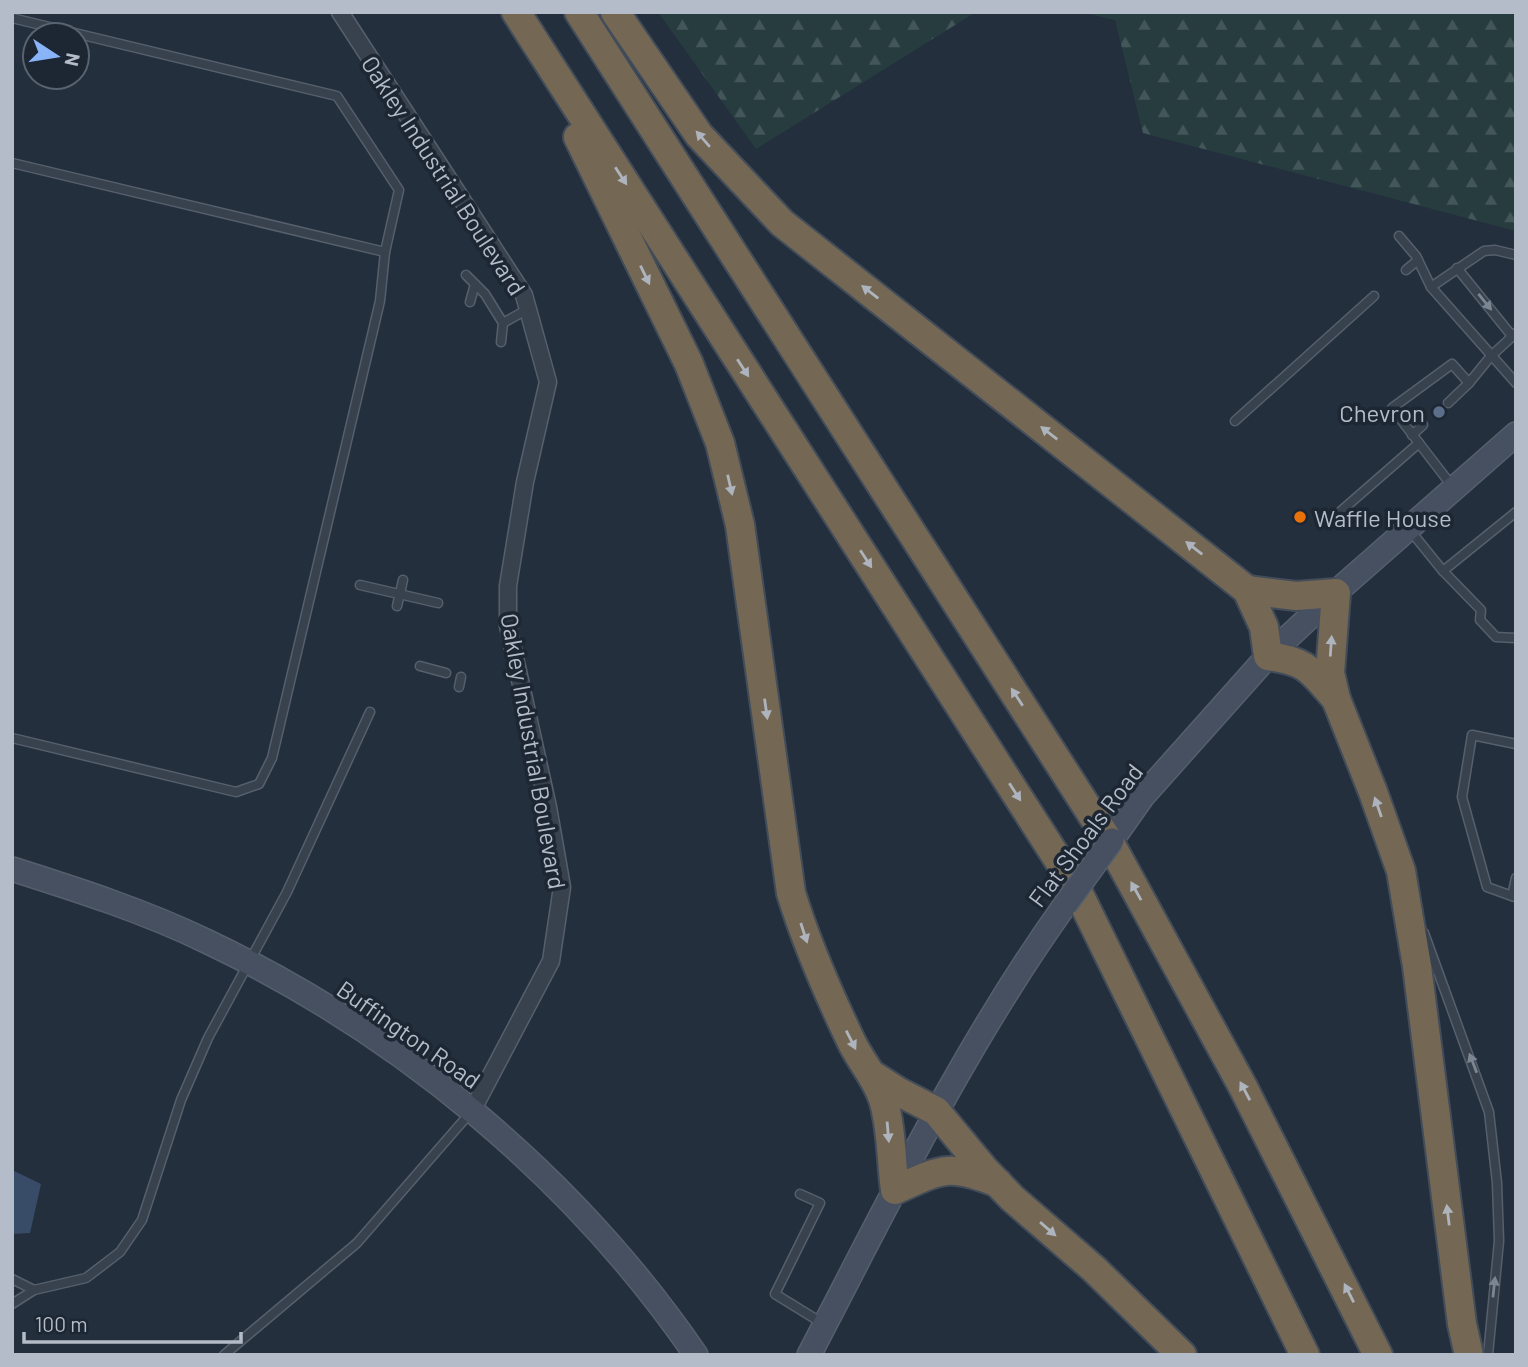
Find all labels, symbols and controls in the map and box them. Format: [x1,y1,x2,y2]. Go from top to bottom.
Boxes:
north arrow [21,21,91,91]
street label: Oakley Industrial Boulevard [356,50,532,300]
text: N [61,51,86,68]
one-way arrow [695,130,711,148]
one-way arrow [614,166,627,186]
one-way arrow [639,265,651,285]
one-way arrow [862,285,880,300]
one-way arrow [1477,293,1492,311]
one-way arrow [737,358,750,377]
place label: Chevron [1339,398,1425,427]
marker: Chevron [1431,404,1447,420]
one-way arrow [1040,426,1058,441]
one-way arrow [725,474,736,496]
place label: Waffle House [1314,503,1452,532]
marker: Waffle House [1292,509,1308,525]
one-way arrow [1185,540,1203,555]
one-way arrow [859,550,872,569]
street label: Oakley Industrial Boulevard [495,611,573,891]
one-way arrow [1326,635,1337,657]
one-way arrow [1010,688,1023,707]
one-way arrow [760,698,771,720]
street label: Flat Shoals Road [1022,758,1148,912]
one-way arrow [1008,782,1021,802]
one-way arrow [1372,796,1383,817]
one-way arrow [1130,881,1142,901]
one-way arrow [799,923,810,944]
street label: Buffington Road [332,974,486,1094]
one-way arrow [845,1030,857,1050]
one-way arrow [1467,1052,1478,1073]
one-way arrow [1239,1081,1251,1100]
one-way arrow [883,1121,894,1143]
one-way arrow [1443,1204,1454,1226]
one-way arrow [1040,1221,1057,1236]
one-way arrow [1489,1276,1500,1298]
one-way arrow [1343,1283,1354,1303]
scale bar [24,1300,242,1344]
text: 100 m [35,1311,88,1336]

